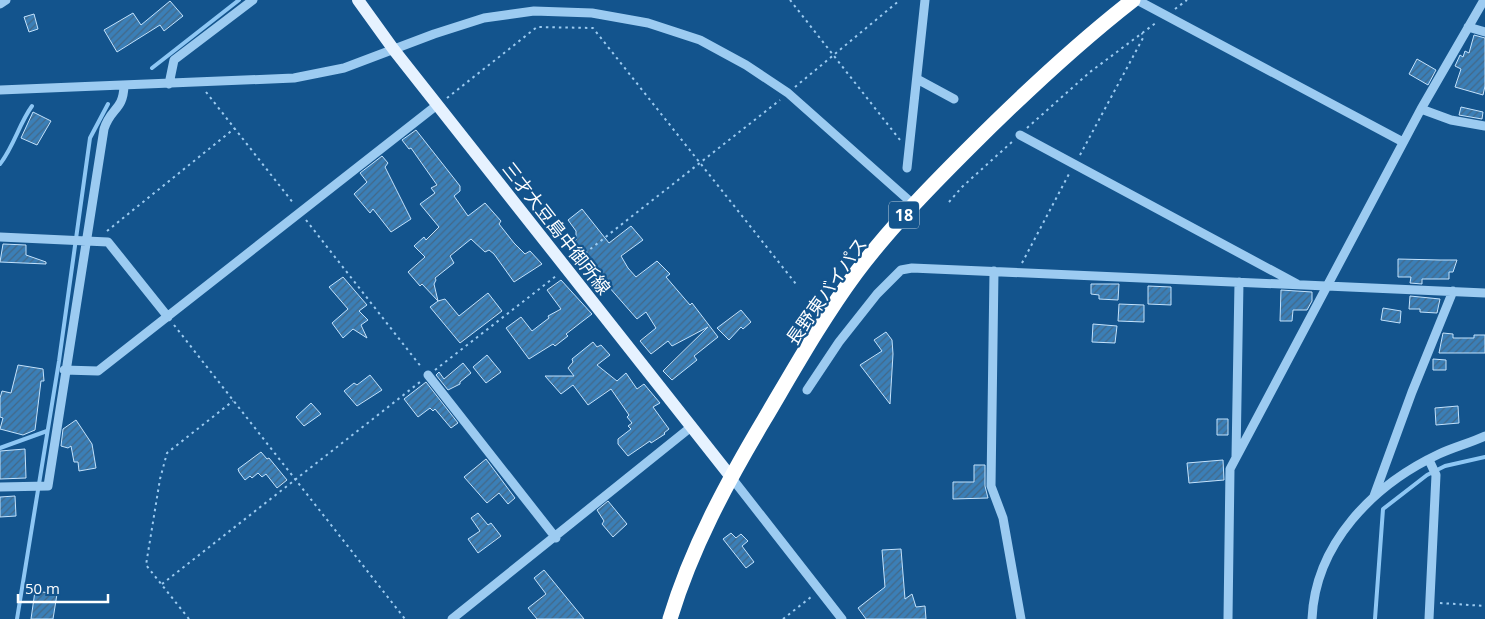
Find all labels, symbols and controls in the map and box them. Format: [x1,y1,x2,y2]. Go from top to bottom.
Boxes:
street label: 三才大豆島中御所線 [498,157,616,299]
road number: 18 [889,202,919,228]
street label: 長野東バイパス [780,233,872,349]
scale bar [18,572,108,604]
text: 50 m [25,578,60,598]

